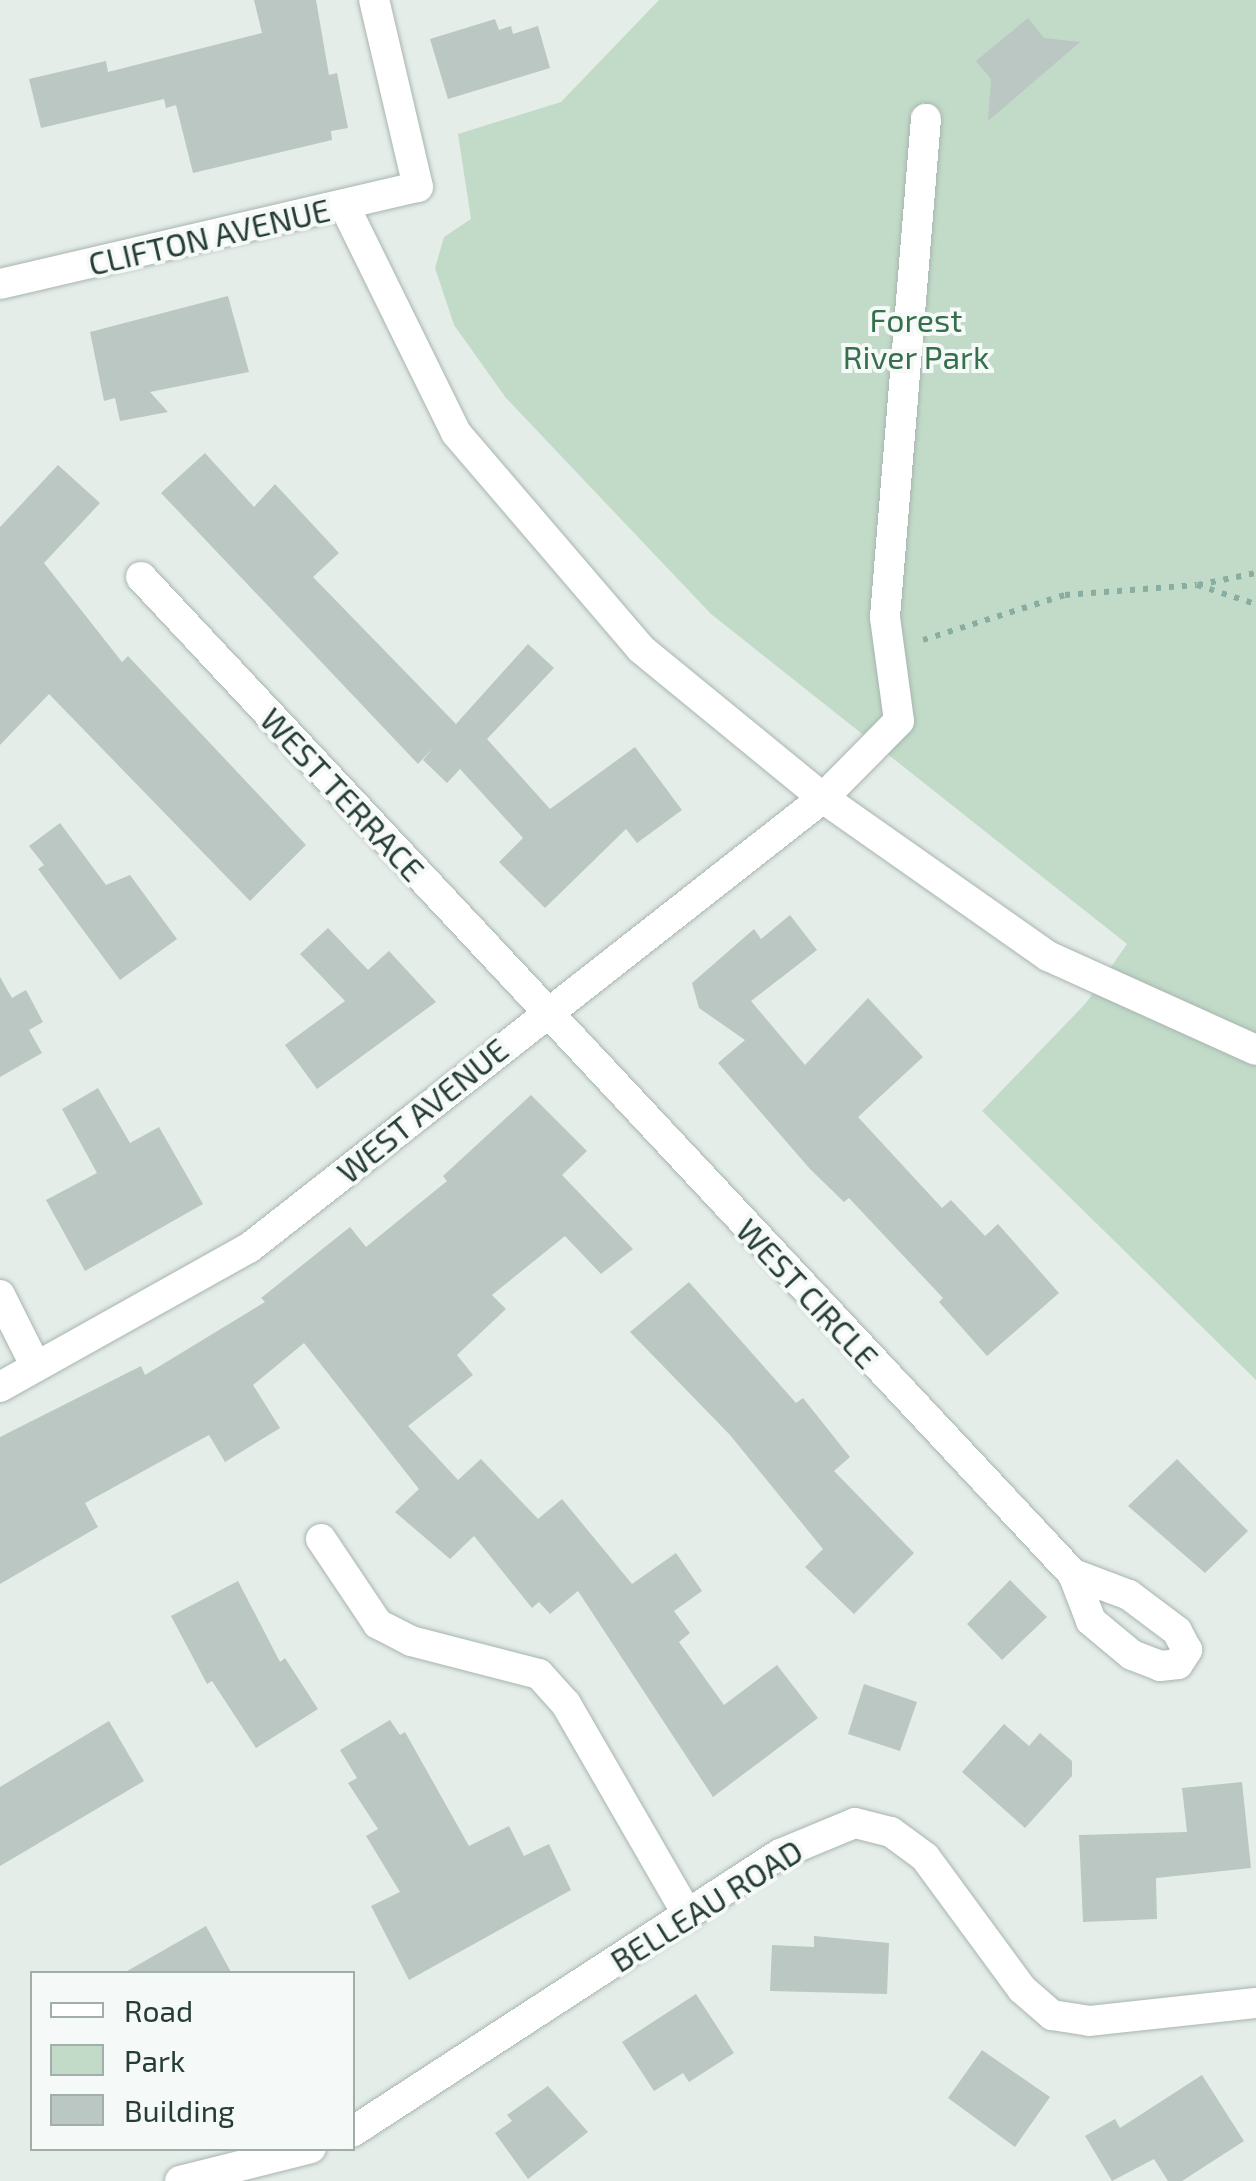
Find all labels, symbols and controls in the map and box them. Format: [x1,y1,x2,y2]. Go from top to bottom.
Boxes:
street label: CLIFTON AVENUE [84,189,334,283]
park label: Forest River Park [842,301,990,376]
street label: WEST TERRACE [253,699,433,889]
street label: WEST AVENUE [328,1029,516,1191]
street label: WEST CIRCLE [729,1210,887,1376]
street label: BELLEAU ROAD [603,1831,809,1979]
legend [30,1971,355,2151]
text: Road [124,1992,193,2028]
text: Park [124,2042,185,2078]
text: Building [124,2092,235,2128]

